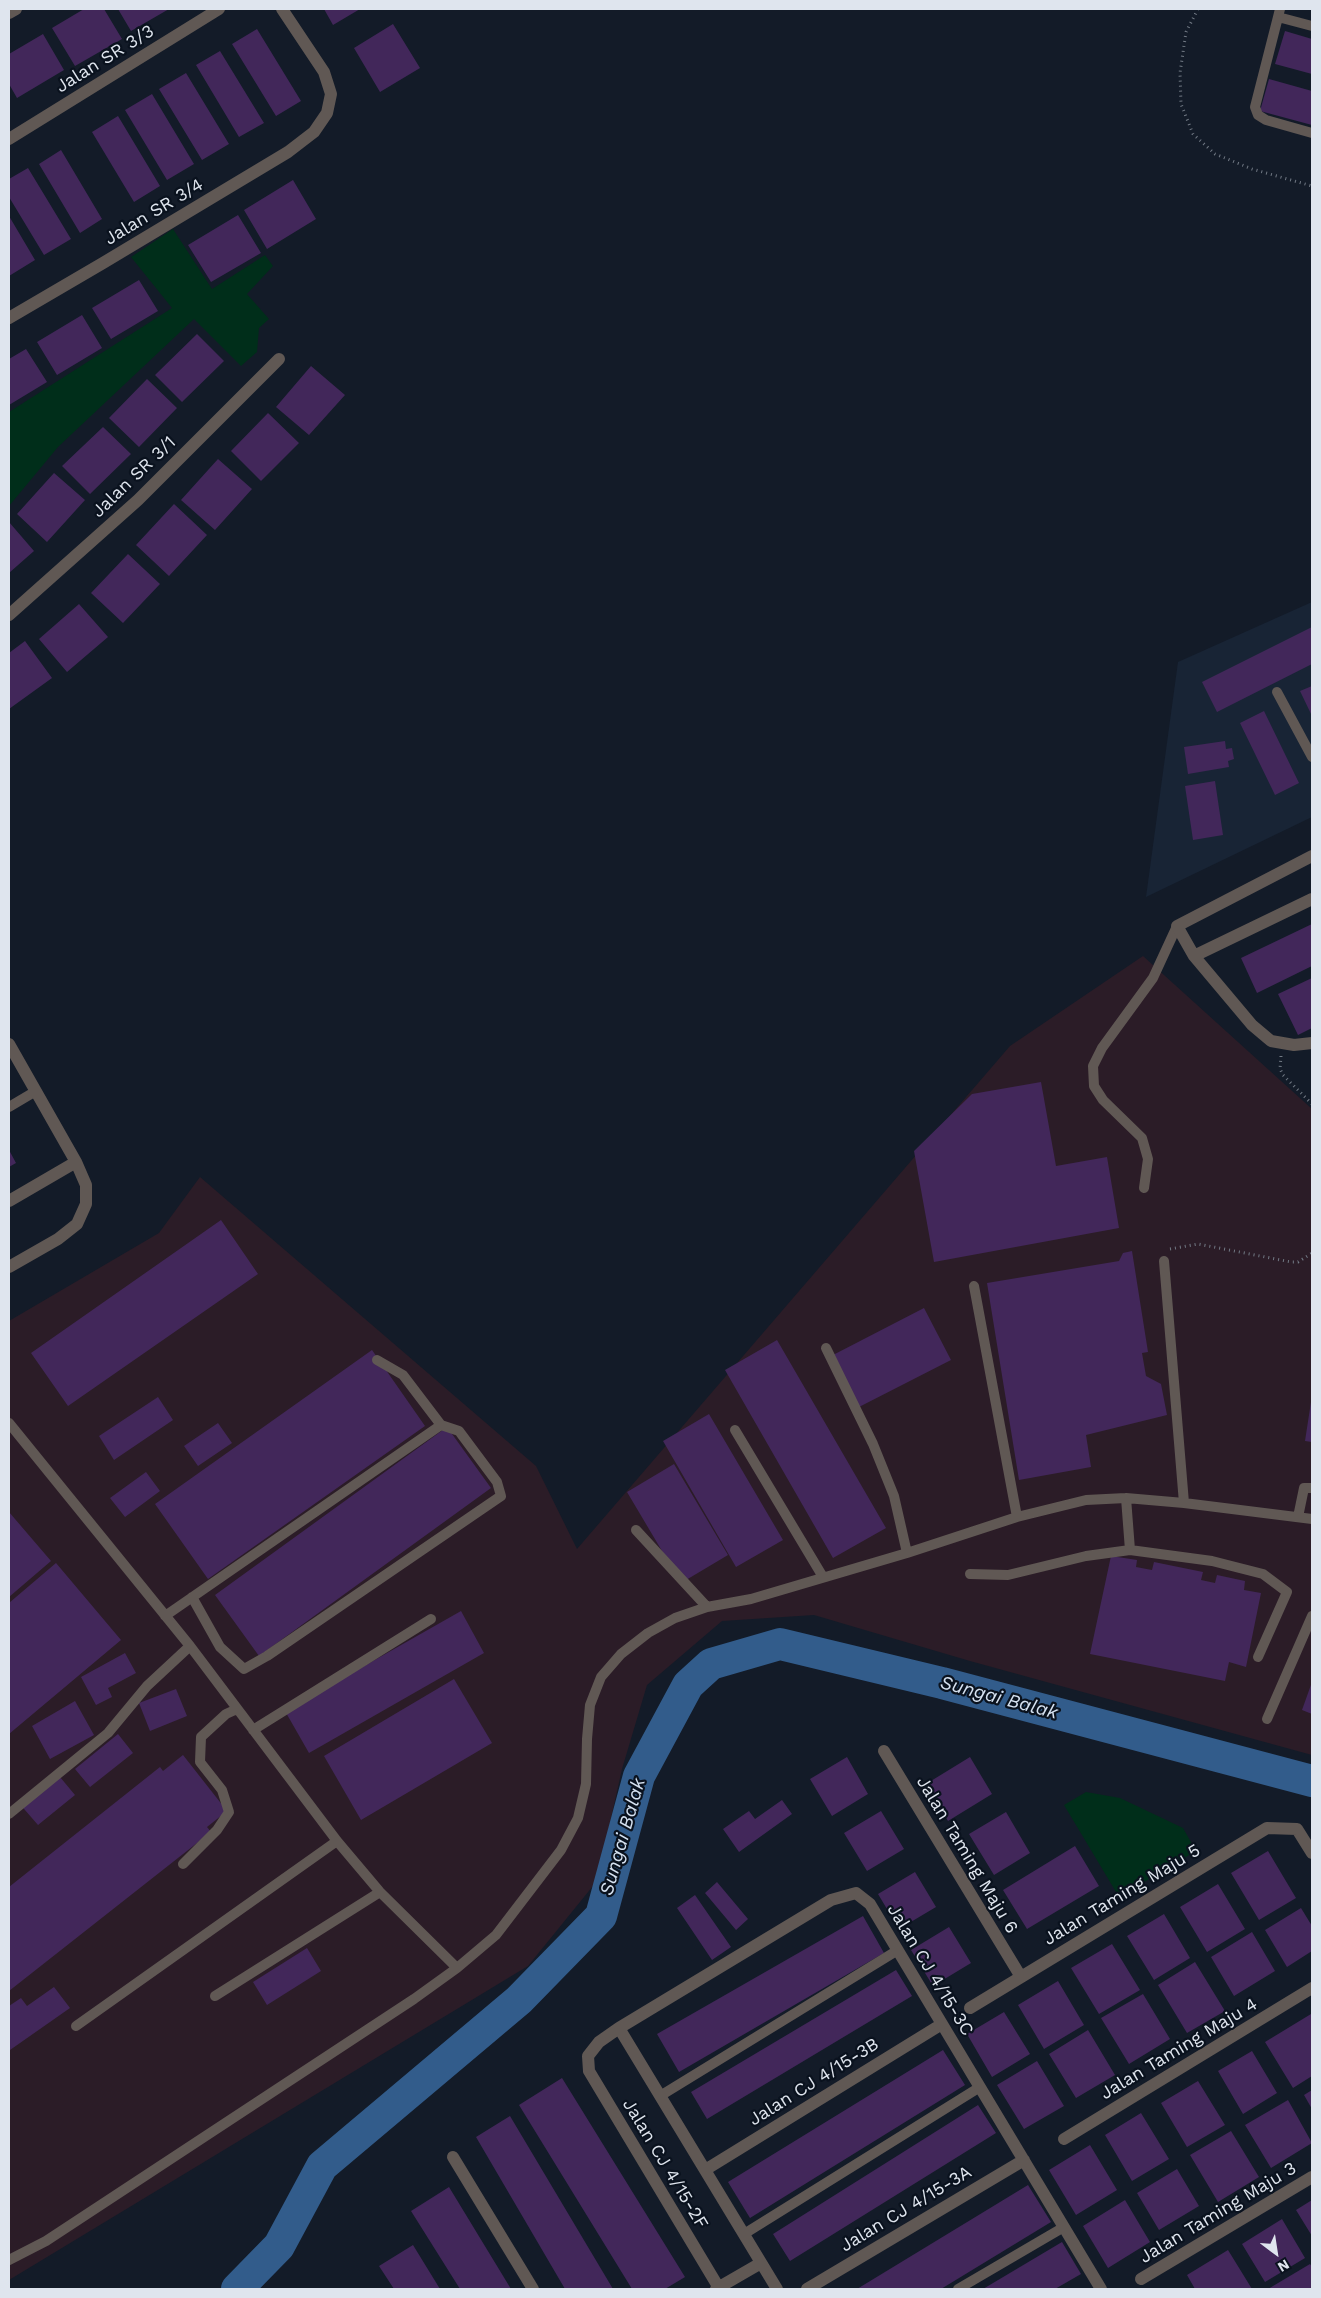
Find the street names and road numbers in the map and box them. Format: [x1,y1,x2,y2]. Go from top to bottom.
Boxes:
street label: Jalan SR 3/3 [52,20,158,98]
street label: Jalan SR 3/4 [101,174,207,250]
street label: Jalan SR 3/1 [88,432,180,522]
street label: Jalan Taming Maju 6 [912,1773,1022,1937]
street label: Jalan Taming Maju 5 [1040,1840,1204,1950]
street label: Jalan CJ 4/15-3C [882,1900,978,2040]
street label: Jalan Taming Maju 4 [1096,1994,1262,2104]
street label: Jalan CJ 4/15-3B [745,2033,883,2131]
street label: Jalan CJ 4/15-2F [618,2095,712,2233]
street label: Jalan Taming Maju 3 [1136,2158,1300,2268]
street label: Jalan CJ 4/15-3A [836,2161,976,2257]

